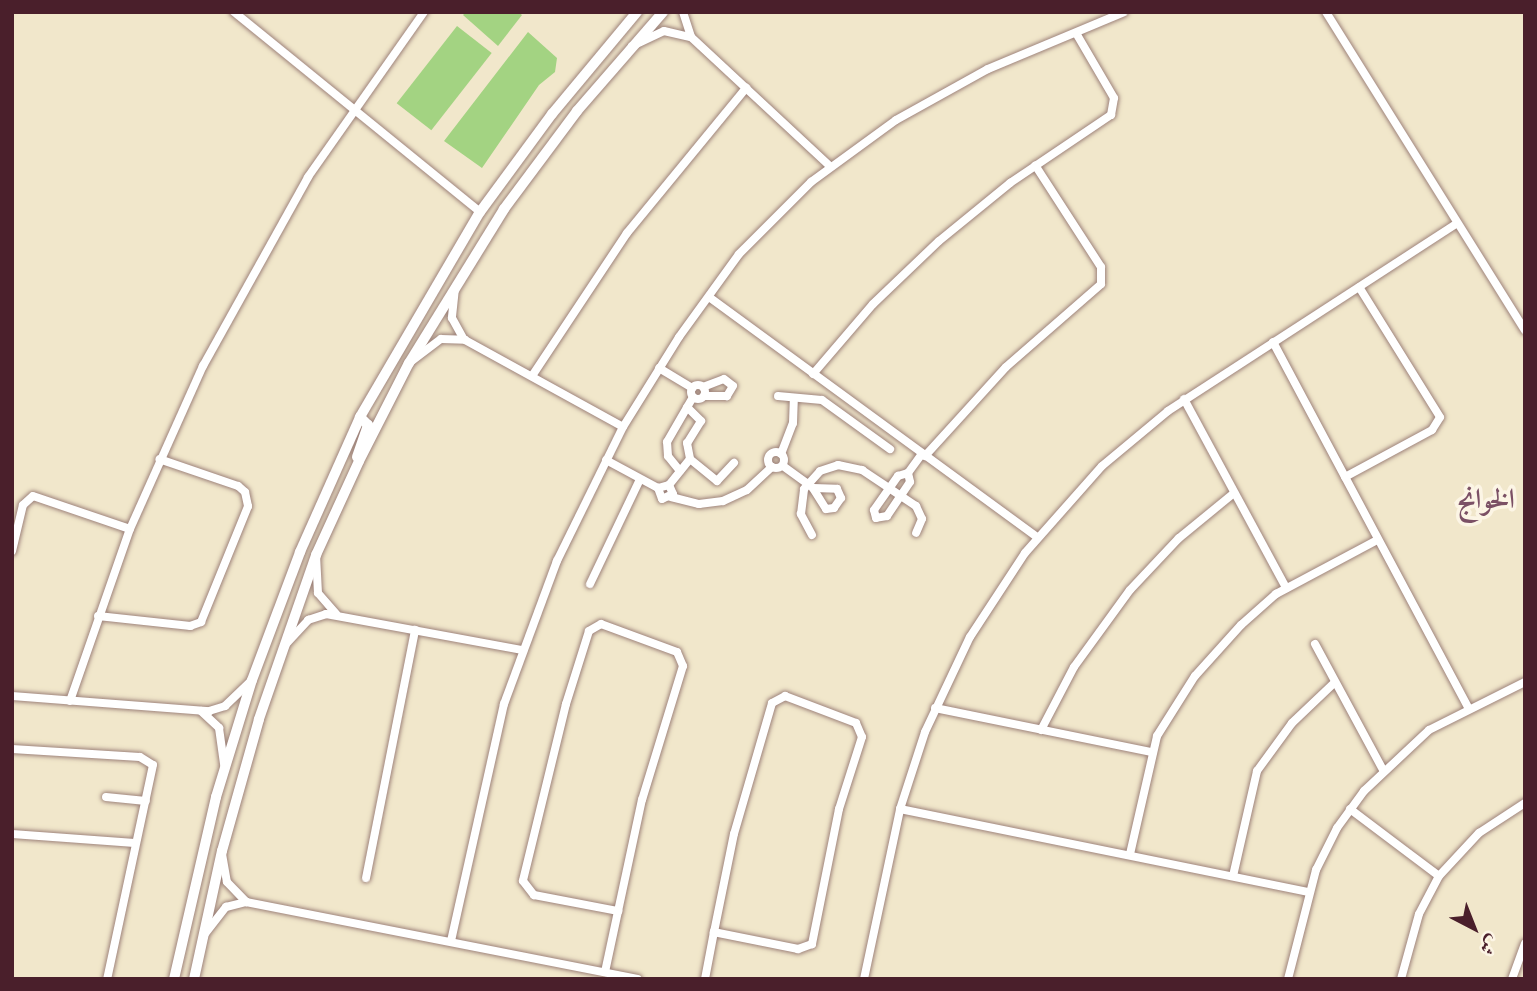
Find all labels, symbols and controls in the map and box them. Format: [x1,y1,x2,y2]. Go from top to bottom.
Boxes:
district label: الخوانج [1457,484,1515,518]
north arrow [1439,893,1509,963]
text: ش [1475,931,1502,957]

